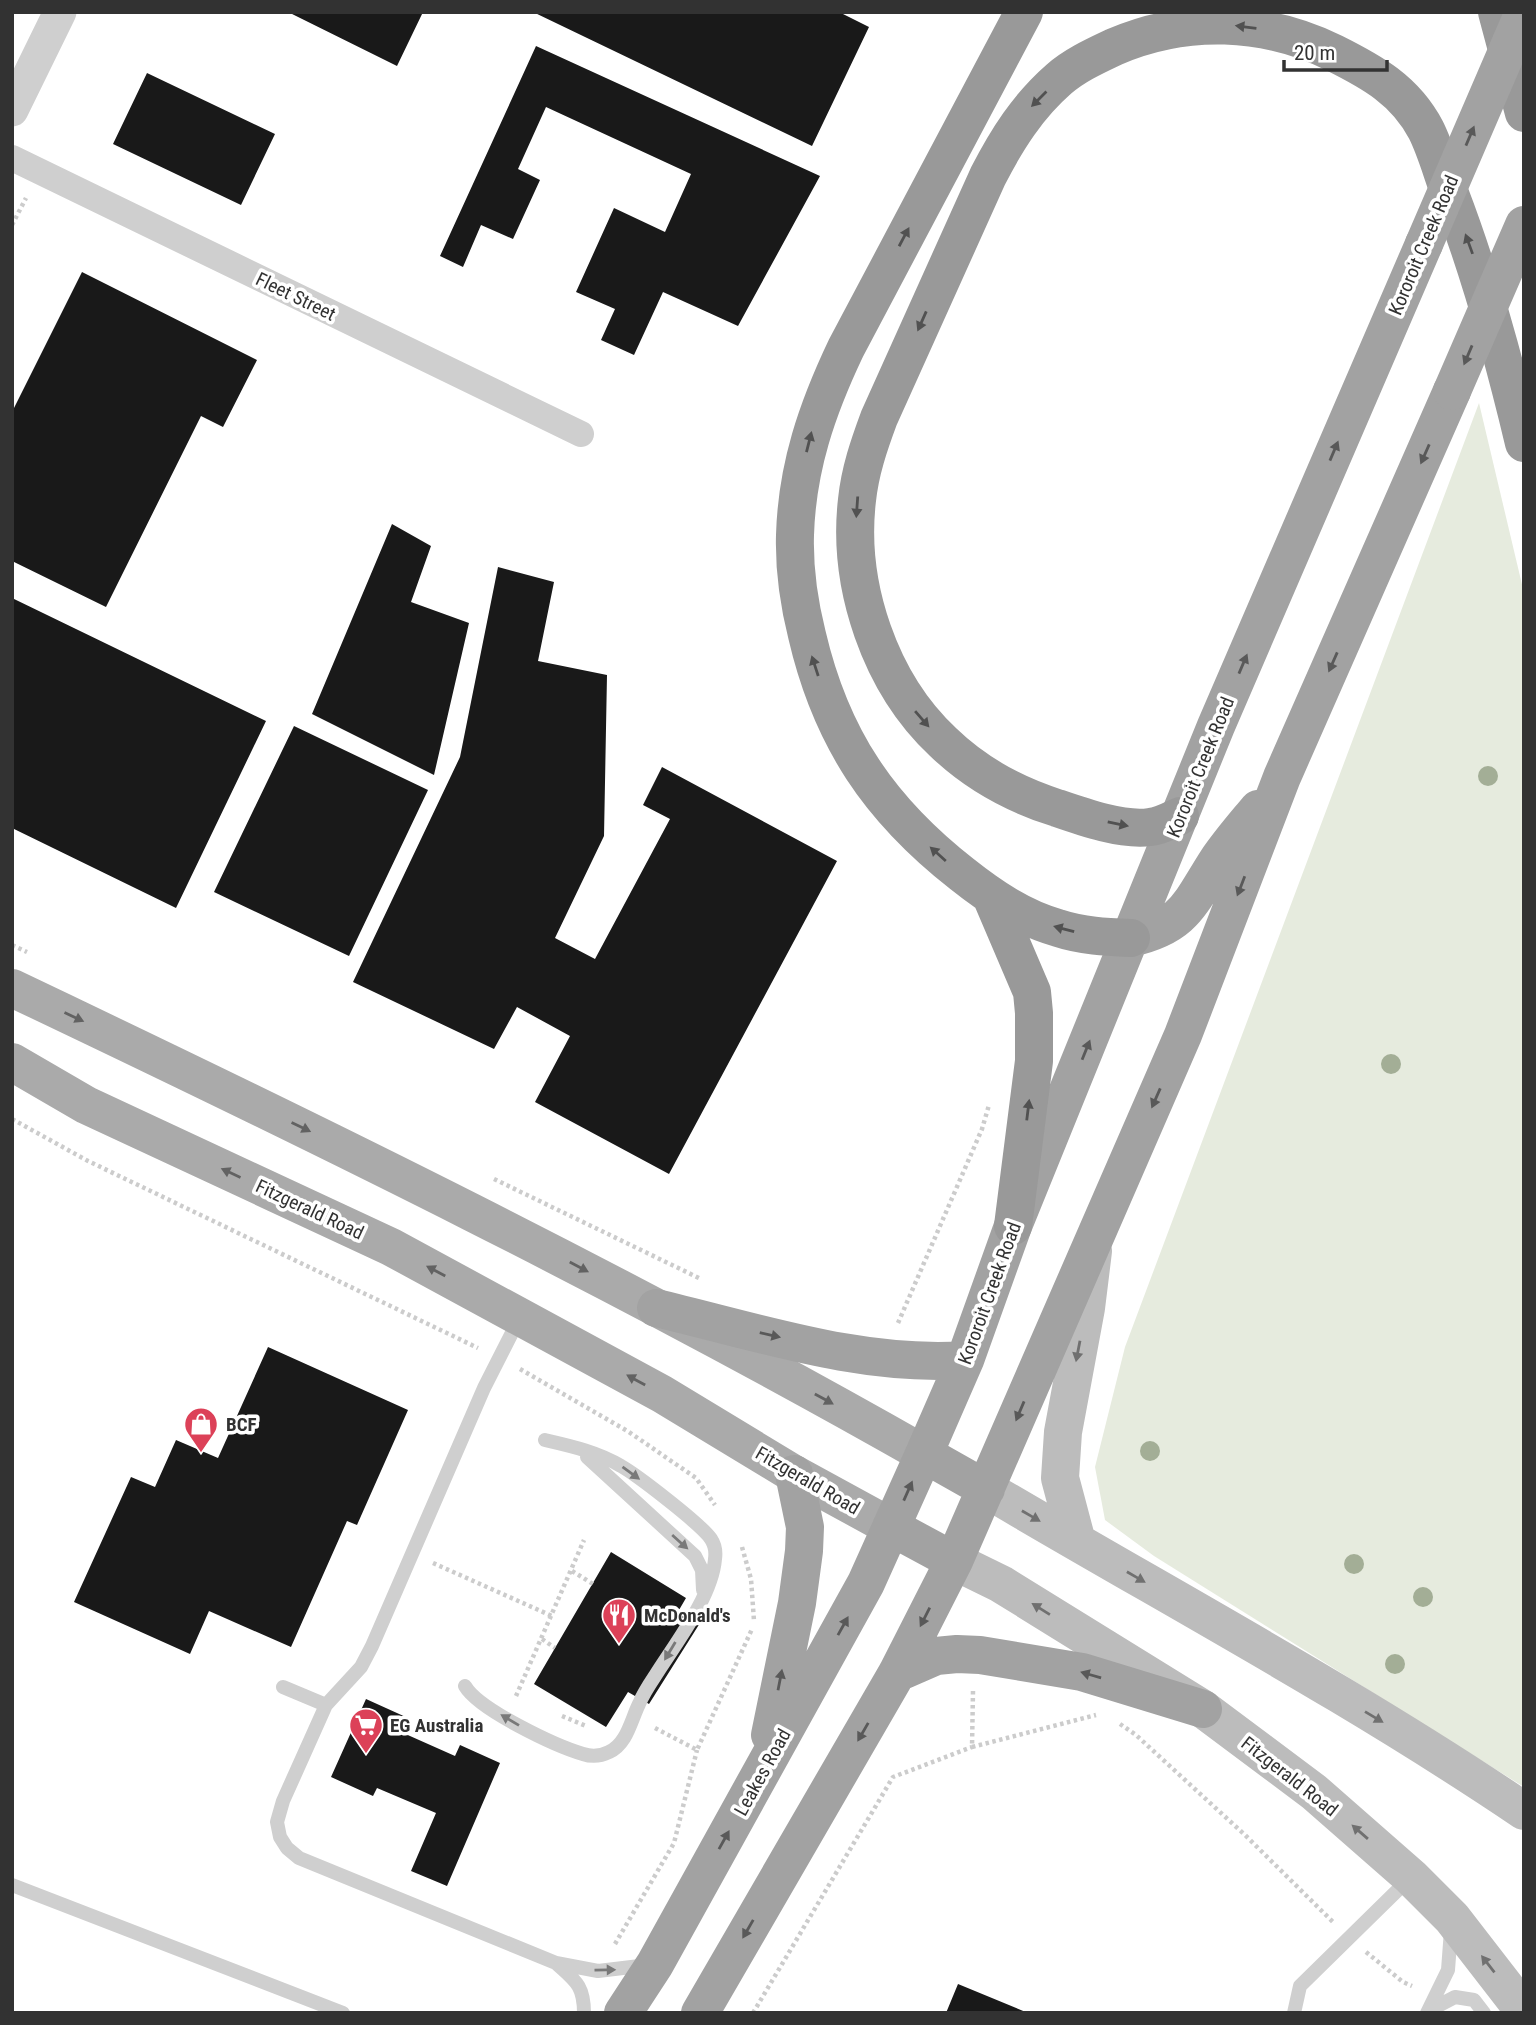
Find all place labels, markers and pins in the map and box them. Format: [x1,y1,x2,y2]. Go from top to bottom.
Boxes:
shop icon: BCF [182,1405,220,1454]
place label: BCF [226,1413,257,1436]
restaurant icon: McDonald's [600,1596,638,1645]
place label: McDonald's [644,1604,731,1627]
supermarket icon: EG Australia [347,1706,385,1755]
place label: EG Australia [390,1714,483,1737]

